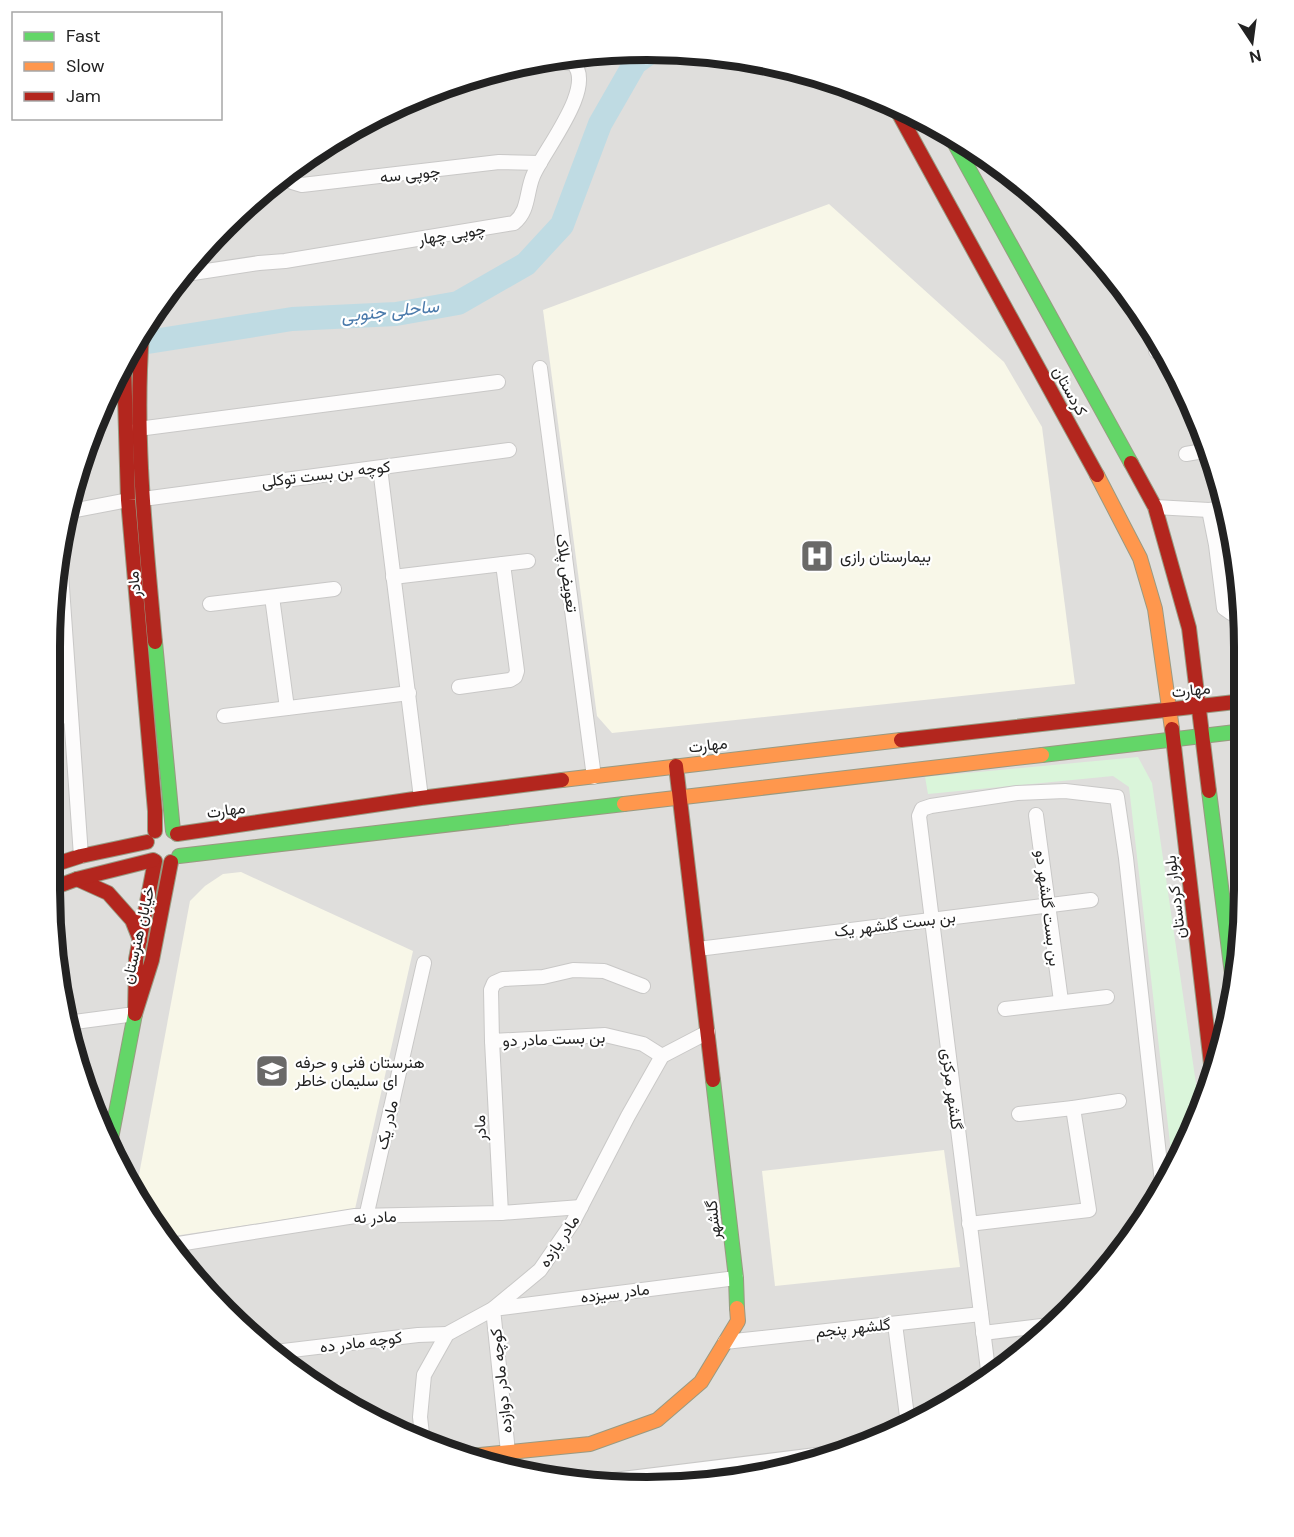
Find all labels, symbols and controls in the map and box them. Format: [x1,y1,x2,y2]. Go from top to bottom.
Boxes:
legend [12,12,222,120]
north arrow [1222,12,1282,72]
text: Fast [66,24,101,48]
text: N [1247,45,1263,68]
text: Slow [66,54,105,78]
text: Jam [66,84,101,108]
street label: چوپی سه [379,160,442,189]
street label: چوپی چهار [416,218,488,251]
water label: ساحلی جنوبی [340,294,441,328]
street label: کردستان [1048,363,1092,419]
street label: کوچه بن بست توکلی [260,456,392,493]
street label: تعویض پلاک [550,532,583,614]
hospital icon: بیمارستان رازی [799,538,835,574]
place label: بیمارستان رازی [840,546,931,567]
street label: مادر [122,570,146,599]
street label: مهارت [1171,678,1211,702]
street label: مهارت [687,732,729,758]
street label: مهارت [205,797,247,823]
street label: بن بست گلشهر دو [1030,849,1066,967]
street label: بلوار کردستان [1159,854,1191,940]
street label: خیابان هنرستان [117,884,160,986]
street label: بن بست گلشهر یک [833,906,957,942]
street label: بن بست مادر دو [502,1027,606,1051]
street label: گلشهر مرکزی [937,1047,967,1131]
place label: هنرستان فنی و حرفه ای سلیمان خاطر [294,1052,425,1091]
school or university icon: هنرستان فنی و حرفه ای سلیمان خاطر [254,1053,290,1089]
street label: مادر یک [371,1098,403,1152]
street label: مادر [469,1115,491,1142]
street label: گلشهر [700,1199,726,1242]
street label: مادر نه [353,1206,397,1228]
street label: مادر یازده [534,1211,584,1271]
street label: مادر سیزده [579,1278,651,1308]
street label: گلشهر پنجم [814,1314,892,1343]
street label: کوچه مادر ده [319,1327,403,1358]
street label: کوچه مادر دوازده [485,1327,518,1435]

